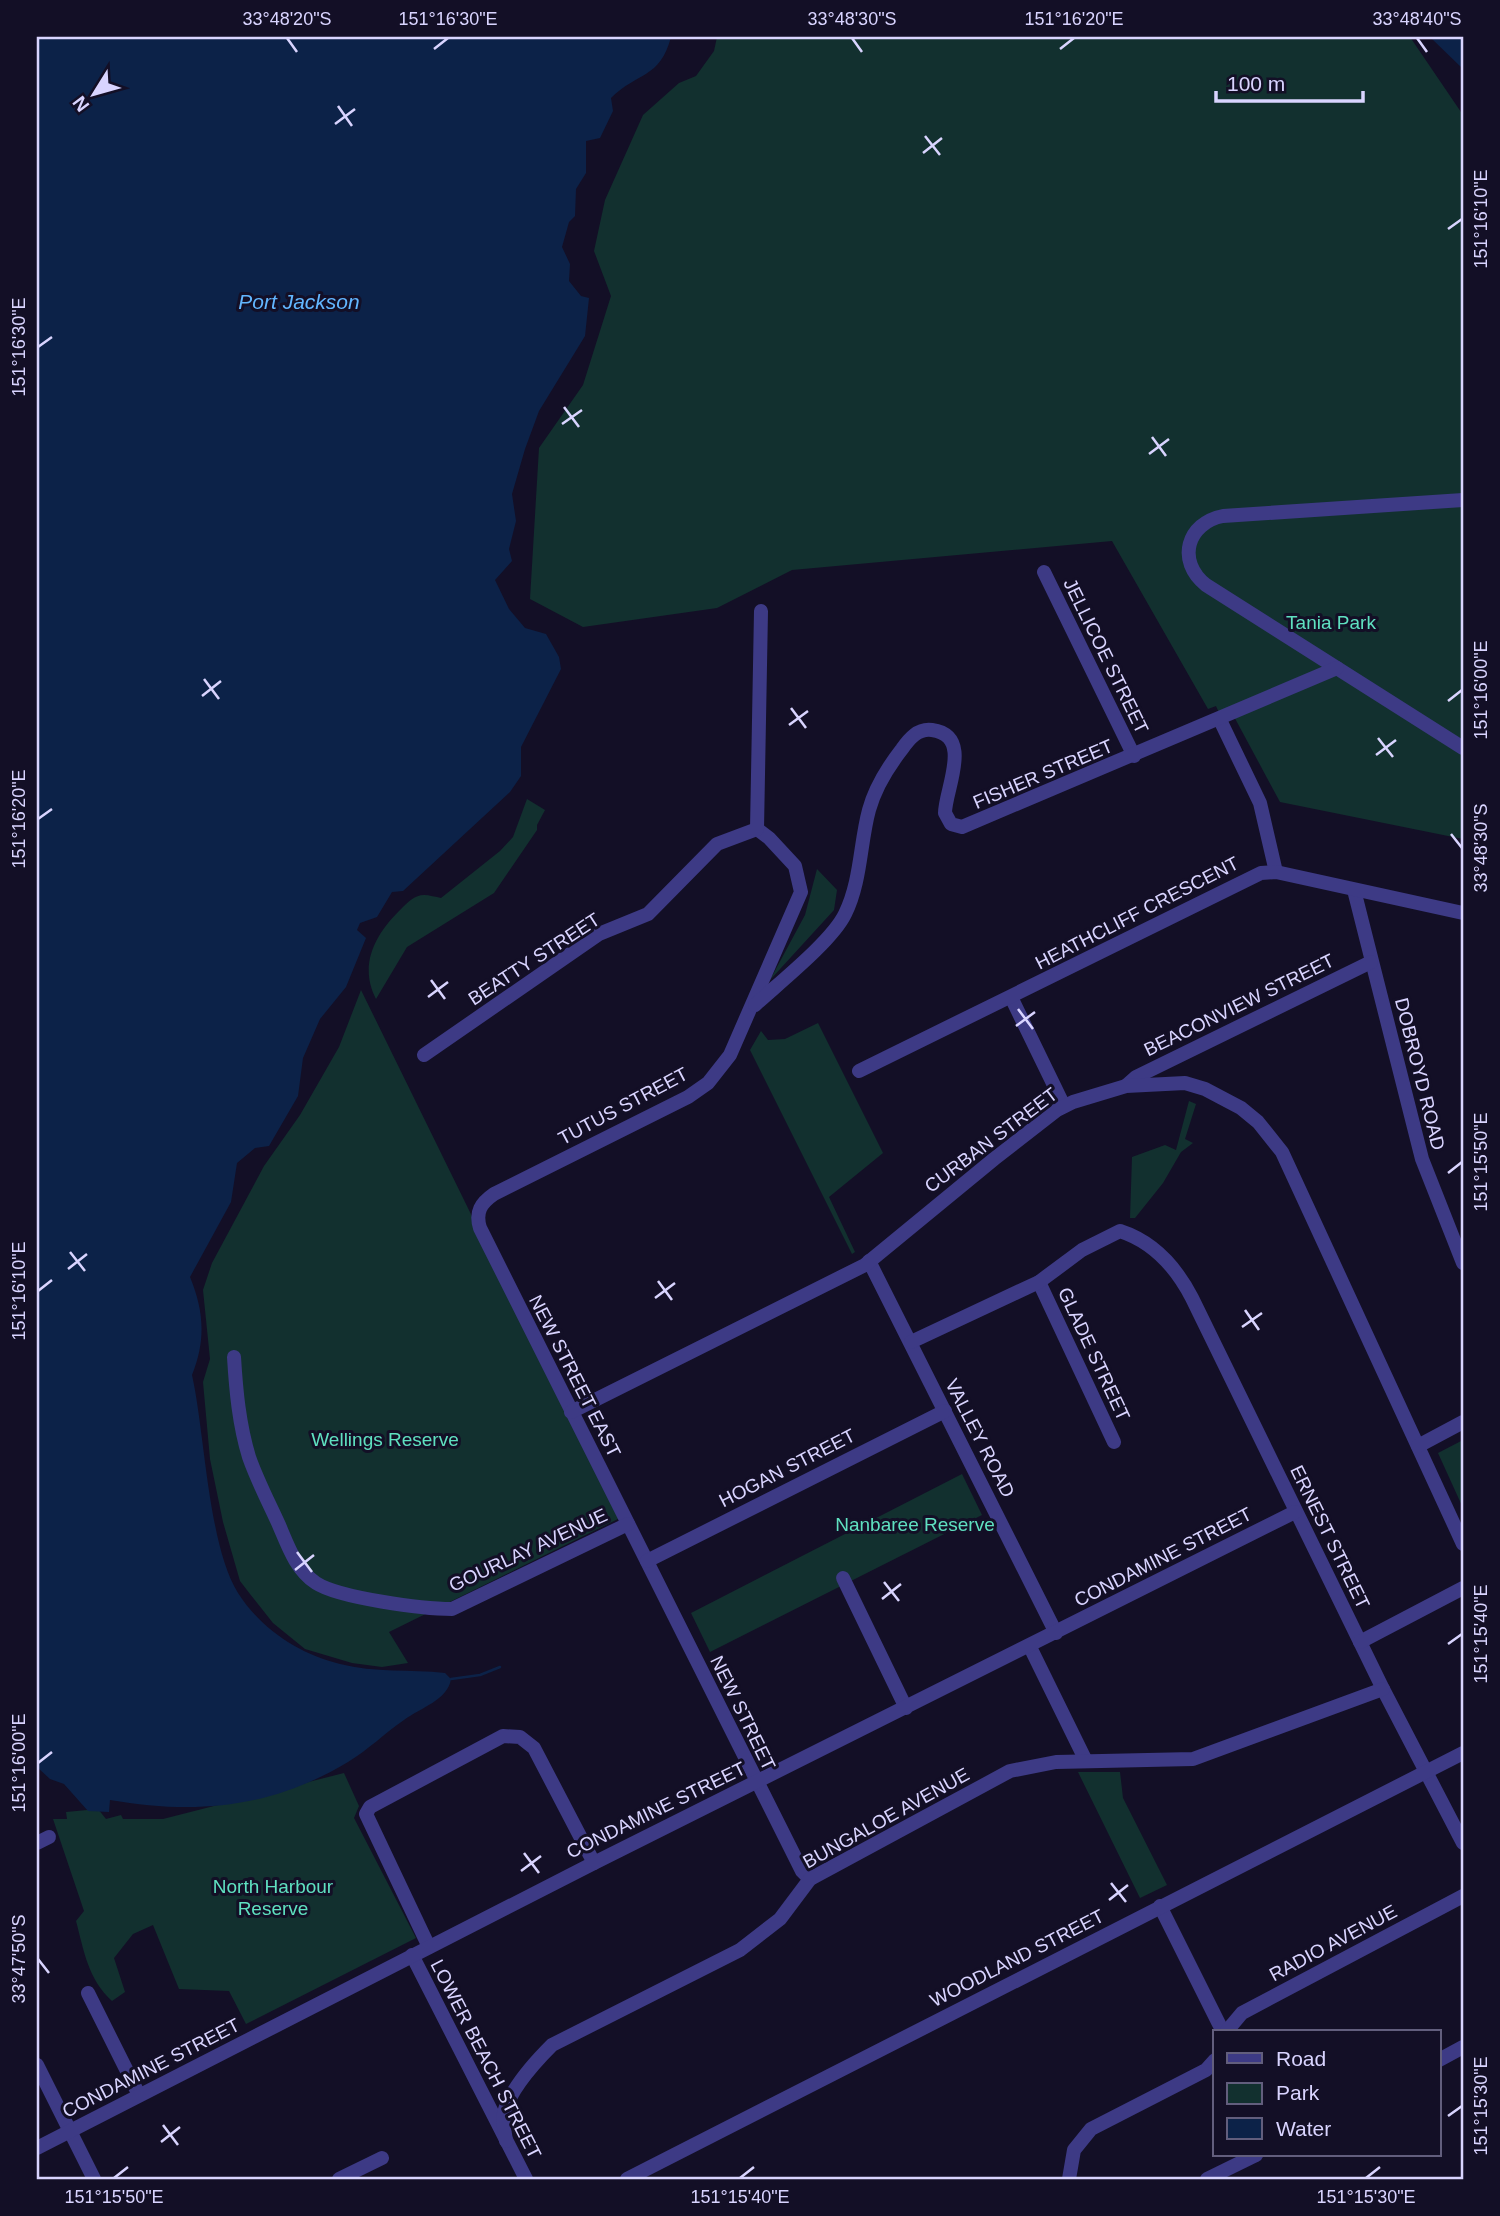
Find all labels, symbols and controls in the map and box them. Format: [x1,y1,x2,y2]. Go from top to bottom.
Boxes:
text: 33°48'20"S [242,9,332,29]
text: 151°16'30"E [398,9,498,29]
text: 33°48'30"S [807,9,897,29]
text: 151°16'20"E [1024,9,1124,29]
text: 33°48'40"S [1372,9,1462,29]
north arrow [60,60,130,130]
scale bar [1216,60,1364,104]
text: 100 m [1227,72,1285,95]
text: N [68,92,93,116]
text: 151°16'10"E [1471,169,1491,269]
water label: Port Jackson [238,290,360,313]
text: 151°16'30"E [9,297,29,397]
street label: JELLICOE STREET [1059,575,1153,737]
park label: Tania Park [1286,612,1376,633]
text: 151°16'00"E [1471,640,1491,740]
street label: FISHER STREET [970,735,1116,813]
text: 151°16'20"E [9,769,29,869]
text: 33°48'30"S [1471,803,1491,893]
street label: HEATHCLIFF CRESCENT [1032,852,1243,974]
street label: BEATTY STREET [464,908,604,1009]
street label: BEACONVIEW STREET [1140,950,1338,1060]
street label: DOBROYD ROAD [1391,996,1449,1152]
street label: TUTUS STREET [555,1063,692,1149]
street label: CURBAN STREET [921,1083,1062,1197]
text: 151°15'50"E [1471,1112,1491,1212]
text: 151°16'10"E [9,1241,29,1341]
street label: GLADE STREET [1054,1284,1134,1424]
street label: NEW STREET EAST [525,1291,625,1461]
street label: VALLEY ROAD [941,1375,1019,1501]
street label: HOGAN STREET [715,1424,859,1511]
park label: Wellings Reserve [311,1429,459,1450]
street label: ERNEST STREET [1286,1462,1374,1612]
street label: CONDAMINE STREET [1071,1503,1256,1611]
street label: GOURLAY AVENUE [446,1504,610,1596]
park label: Nanbaree Reserve [835,1514,995,1535]
text: 151°15'40"E [1471,1584,1491,1684]
street label: NEW STREET [706,1652,780,1774]
text: 151°16'00"E [9,1713,29,1813]
street label: CONDAMINE STREET [563,1757,749,1862]
street label: BUNGALOE AVENUE [799,1764,973,1872]
park label: North Harbour Reserve [213,1876,334,1919]
street label: RADIO AVENUE [1266,1901,1400,1985]
street label: WOODLAND STREET [927,1905,1108,2011]
text: 33°47'50"S [9,1914,29,2004]
street label: LOWER BEACH STREET [427,1956,546,2162]
street label: CONDAMINE STREET [59,2014,244,2122]
legend [1213,2030,1440,2156]
text: Road [1276,2047,1326,2070]
text: 151°15'30"E [1471,2056,1491,2156]
text: Park [1276,2081,1320,2104]
text: Water [1276,2117,1331,2140]
text: 151°15'50"E [64,2187,164,2207]
text: 151°15'40"E [690,2187,790,2207]
text: 151°15'30"E [1316,2187,1416,2207]

